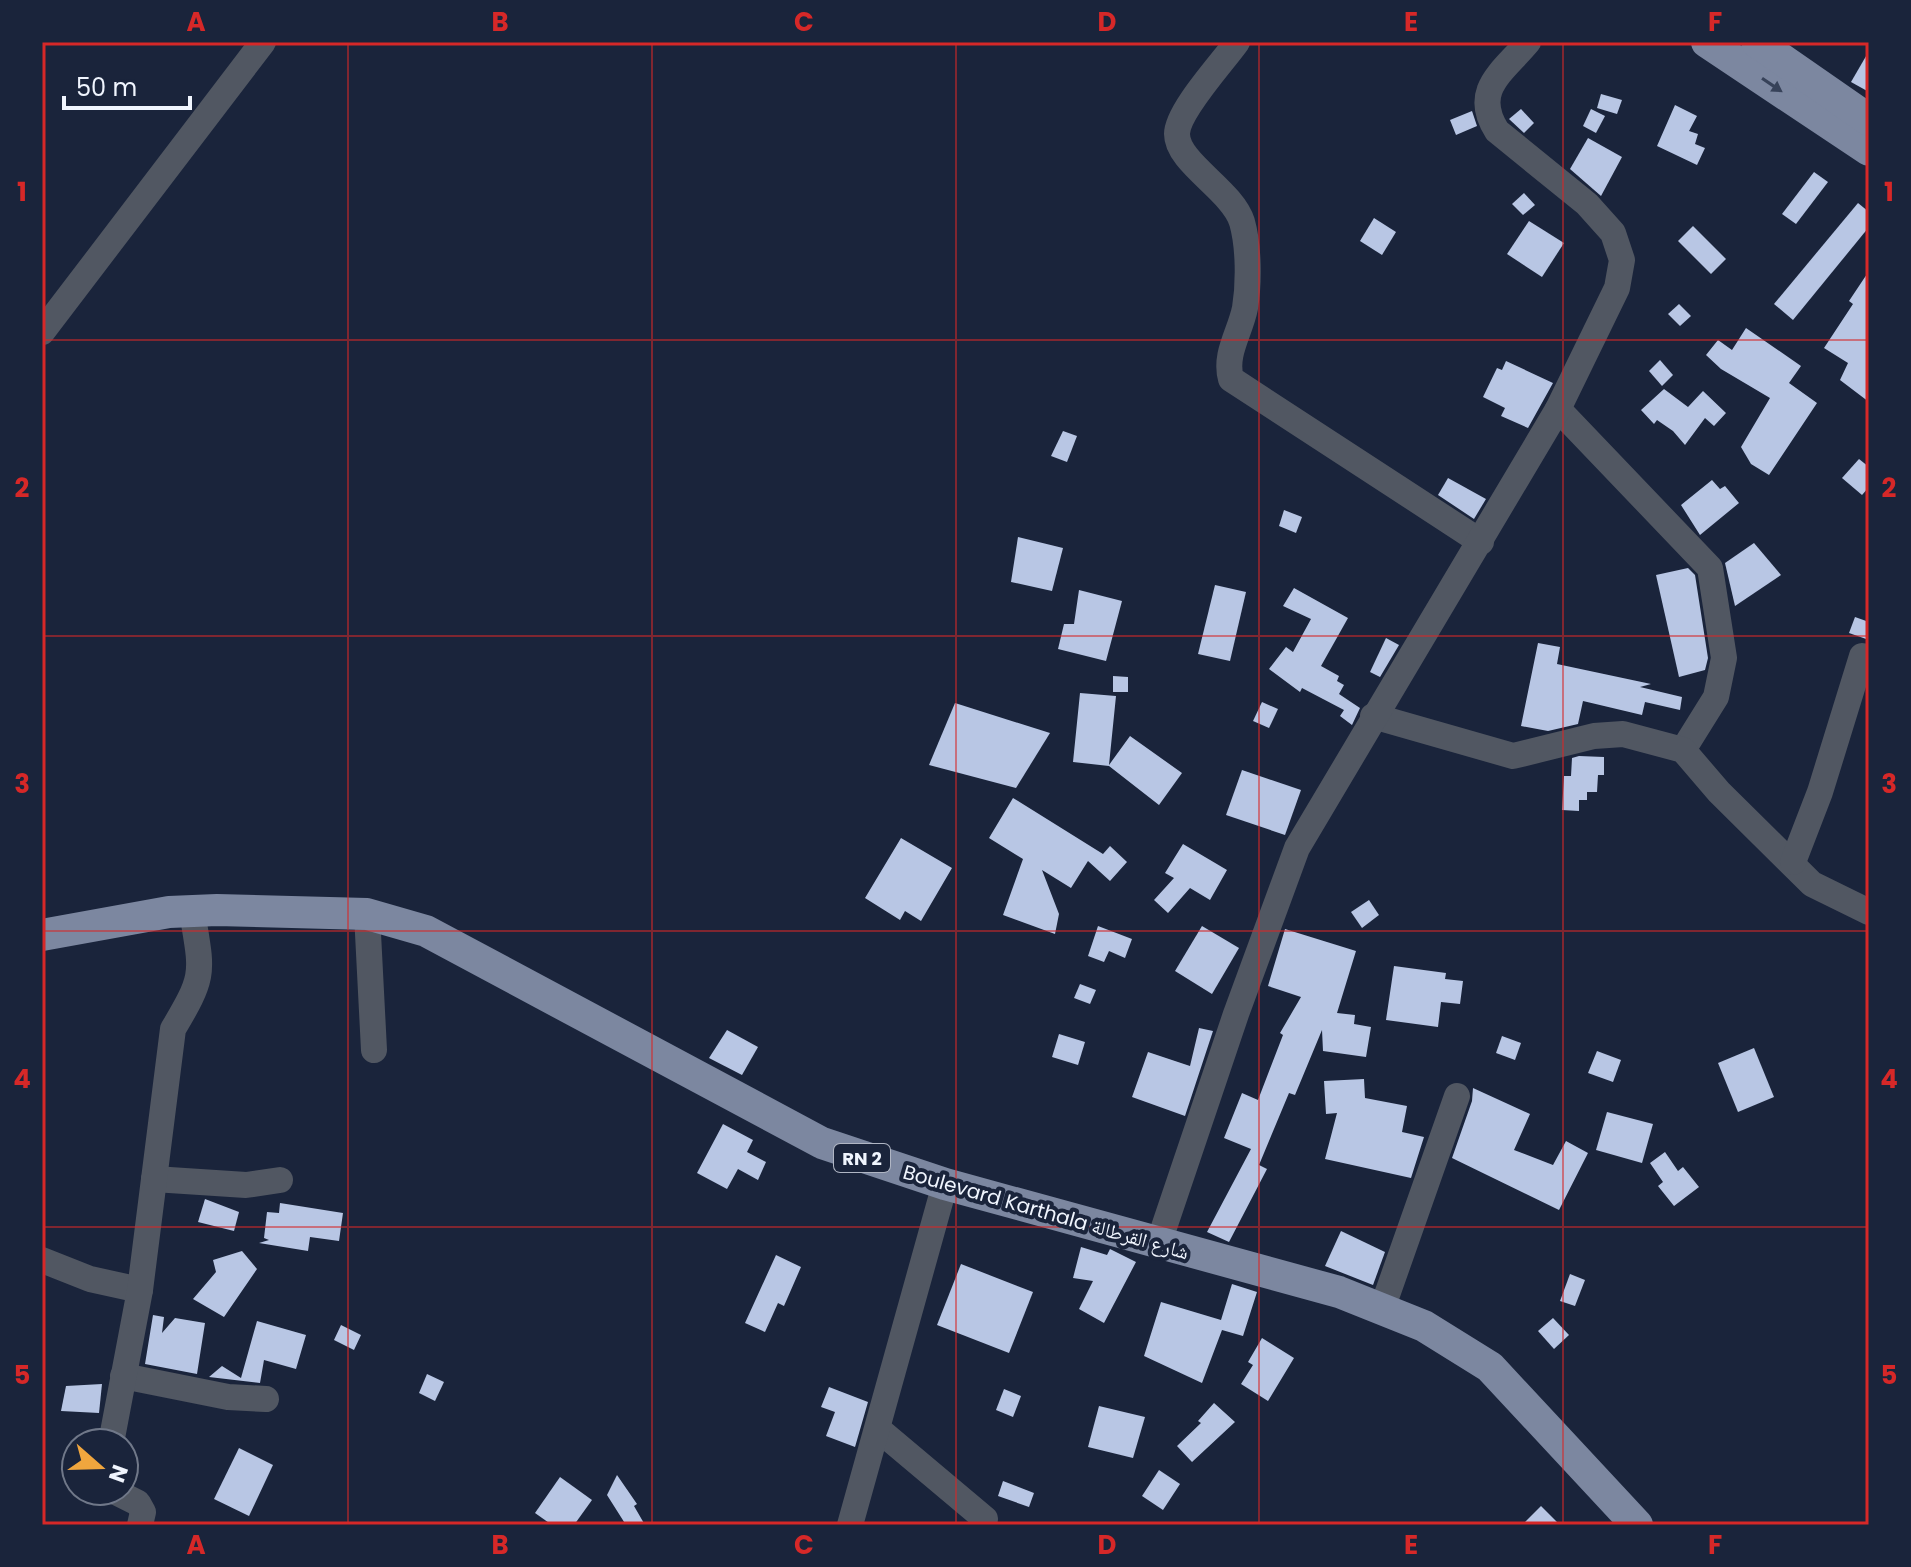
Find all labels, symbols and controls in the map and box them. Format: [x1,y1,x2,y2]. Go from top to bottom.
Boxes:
text: A [186,4,206,40]
text: B [491,4,509,40]
text: C [794,4,814,40]
text: D [1098,4,1117,40]
text: E [1404,4,1418,40]
text: F [1708,4,1722,40]
scale bar [64,60,190,110]
text: 50 m [76,71,137,104]
one-way arrow [1762,78,1783,93]
text: 1 [17,174,27,210]
text: 1 [1884,174,1894,210]
text: 2 [15,470,30,506]
text: 2 [1882,470,1897,506]
text: 3 [14,766,30,802]
text: 3 [1881,766,1897,802]
text: 4 [13,1061,31,1097]
text: 4 [1880,1061,1898,1097]
road number: RN 2 [834,1144,890,1172]
street label: Boulevard Karthala شارع القرطالة [900,1158,1192,1266]
text: 5 [14,1357,30,1393]
text: 5 [1881,1357,1897,1393]
north arrow [60,1427,140,1507]
text: N [101,1461,136,1487]
text: A [186,1527,206,1563]
text: B [491,1527,509,1563]
text: C [794,1527,814,1563]
text: D [1098,1527,1117,1563]
text: E [1404,1527,1418,1563]
text: F [1708,1527,1722,1563]

